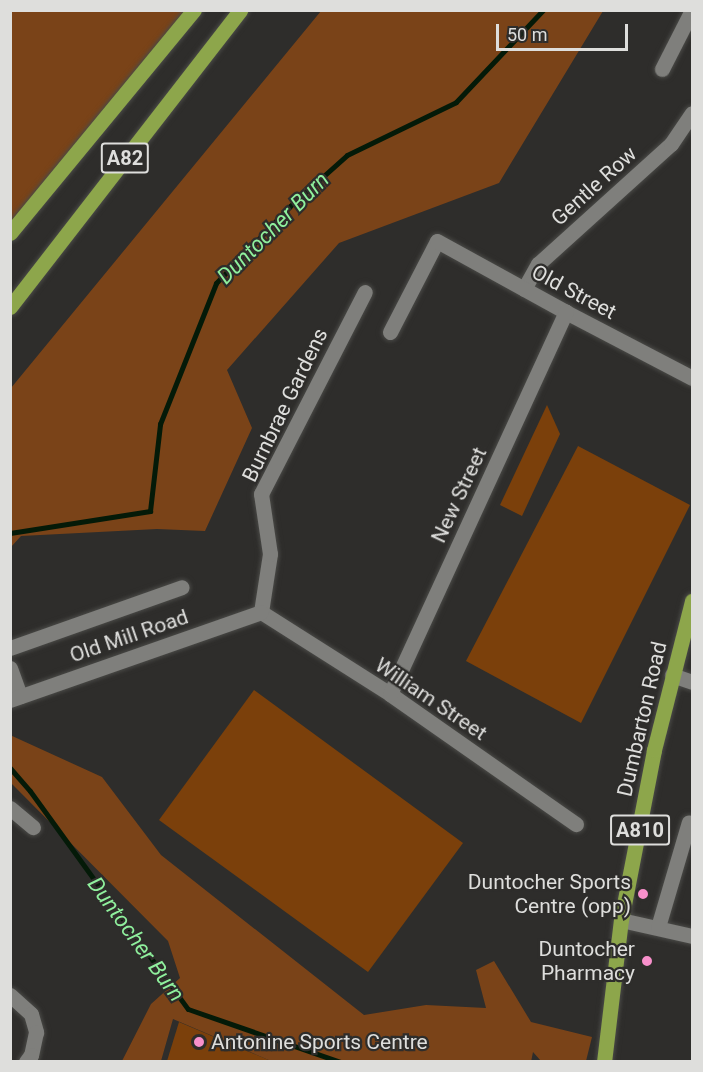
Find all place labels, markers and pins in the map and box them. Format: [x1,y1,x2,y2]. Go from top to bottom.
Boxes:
place label: Duntocher Sports Centre (opp) [468,869,631,919]
marker: Duntocher Sports Centre (opp) [636,887,650,901]
place label: Duntocher Pharmacy [539,936,635,986]
marker: Duntocher Pharmacy [640,954,654,968]
place label: Antonine Sports Centre [211,1029,428,1055]
marker: Antonine Sports Centre [192,1035,206,1049]

